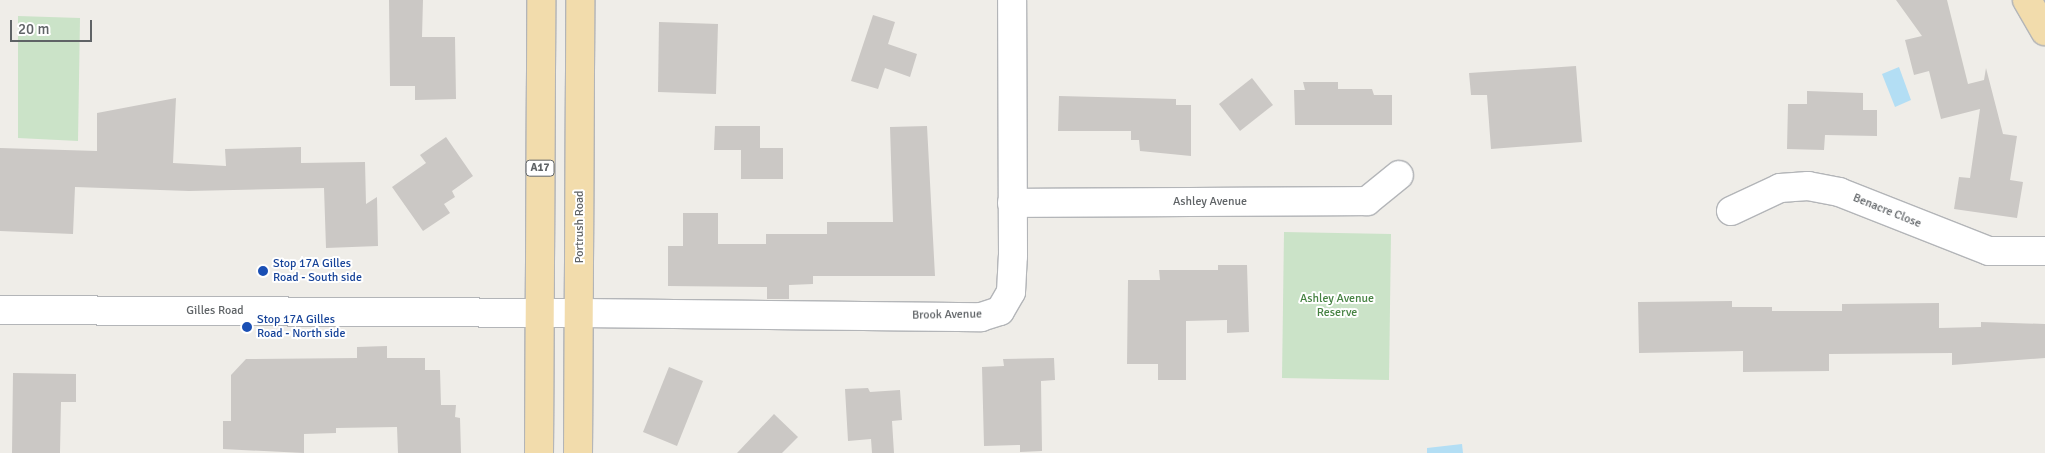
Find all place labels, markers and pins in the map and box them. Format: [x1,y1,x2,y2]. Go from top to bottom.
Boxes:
place label: Stop 17A Gilles Road - South side [273,257,362,285]
marker: Stop 17A Gilles Road - South side [257,265,269,277]
place label: Stop 17A Gilles Road - North side [257,313,345,341]
marker: Stop 17A Gilles Road - North side [241,321,253,333]

